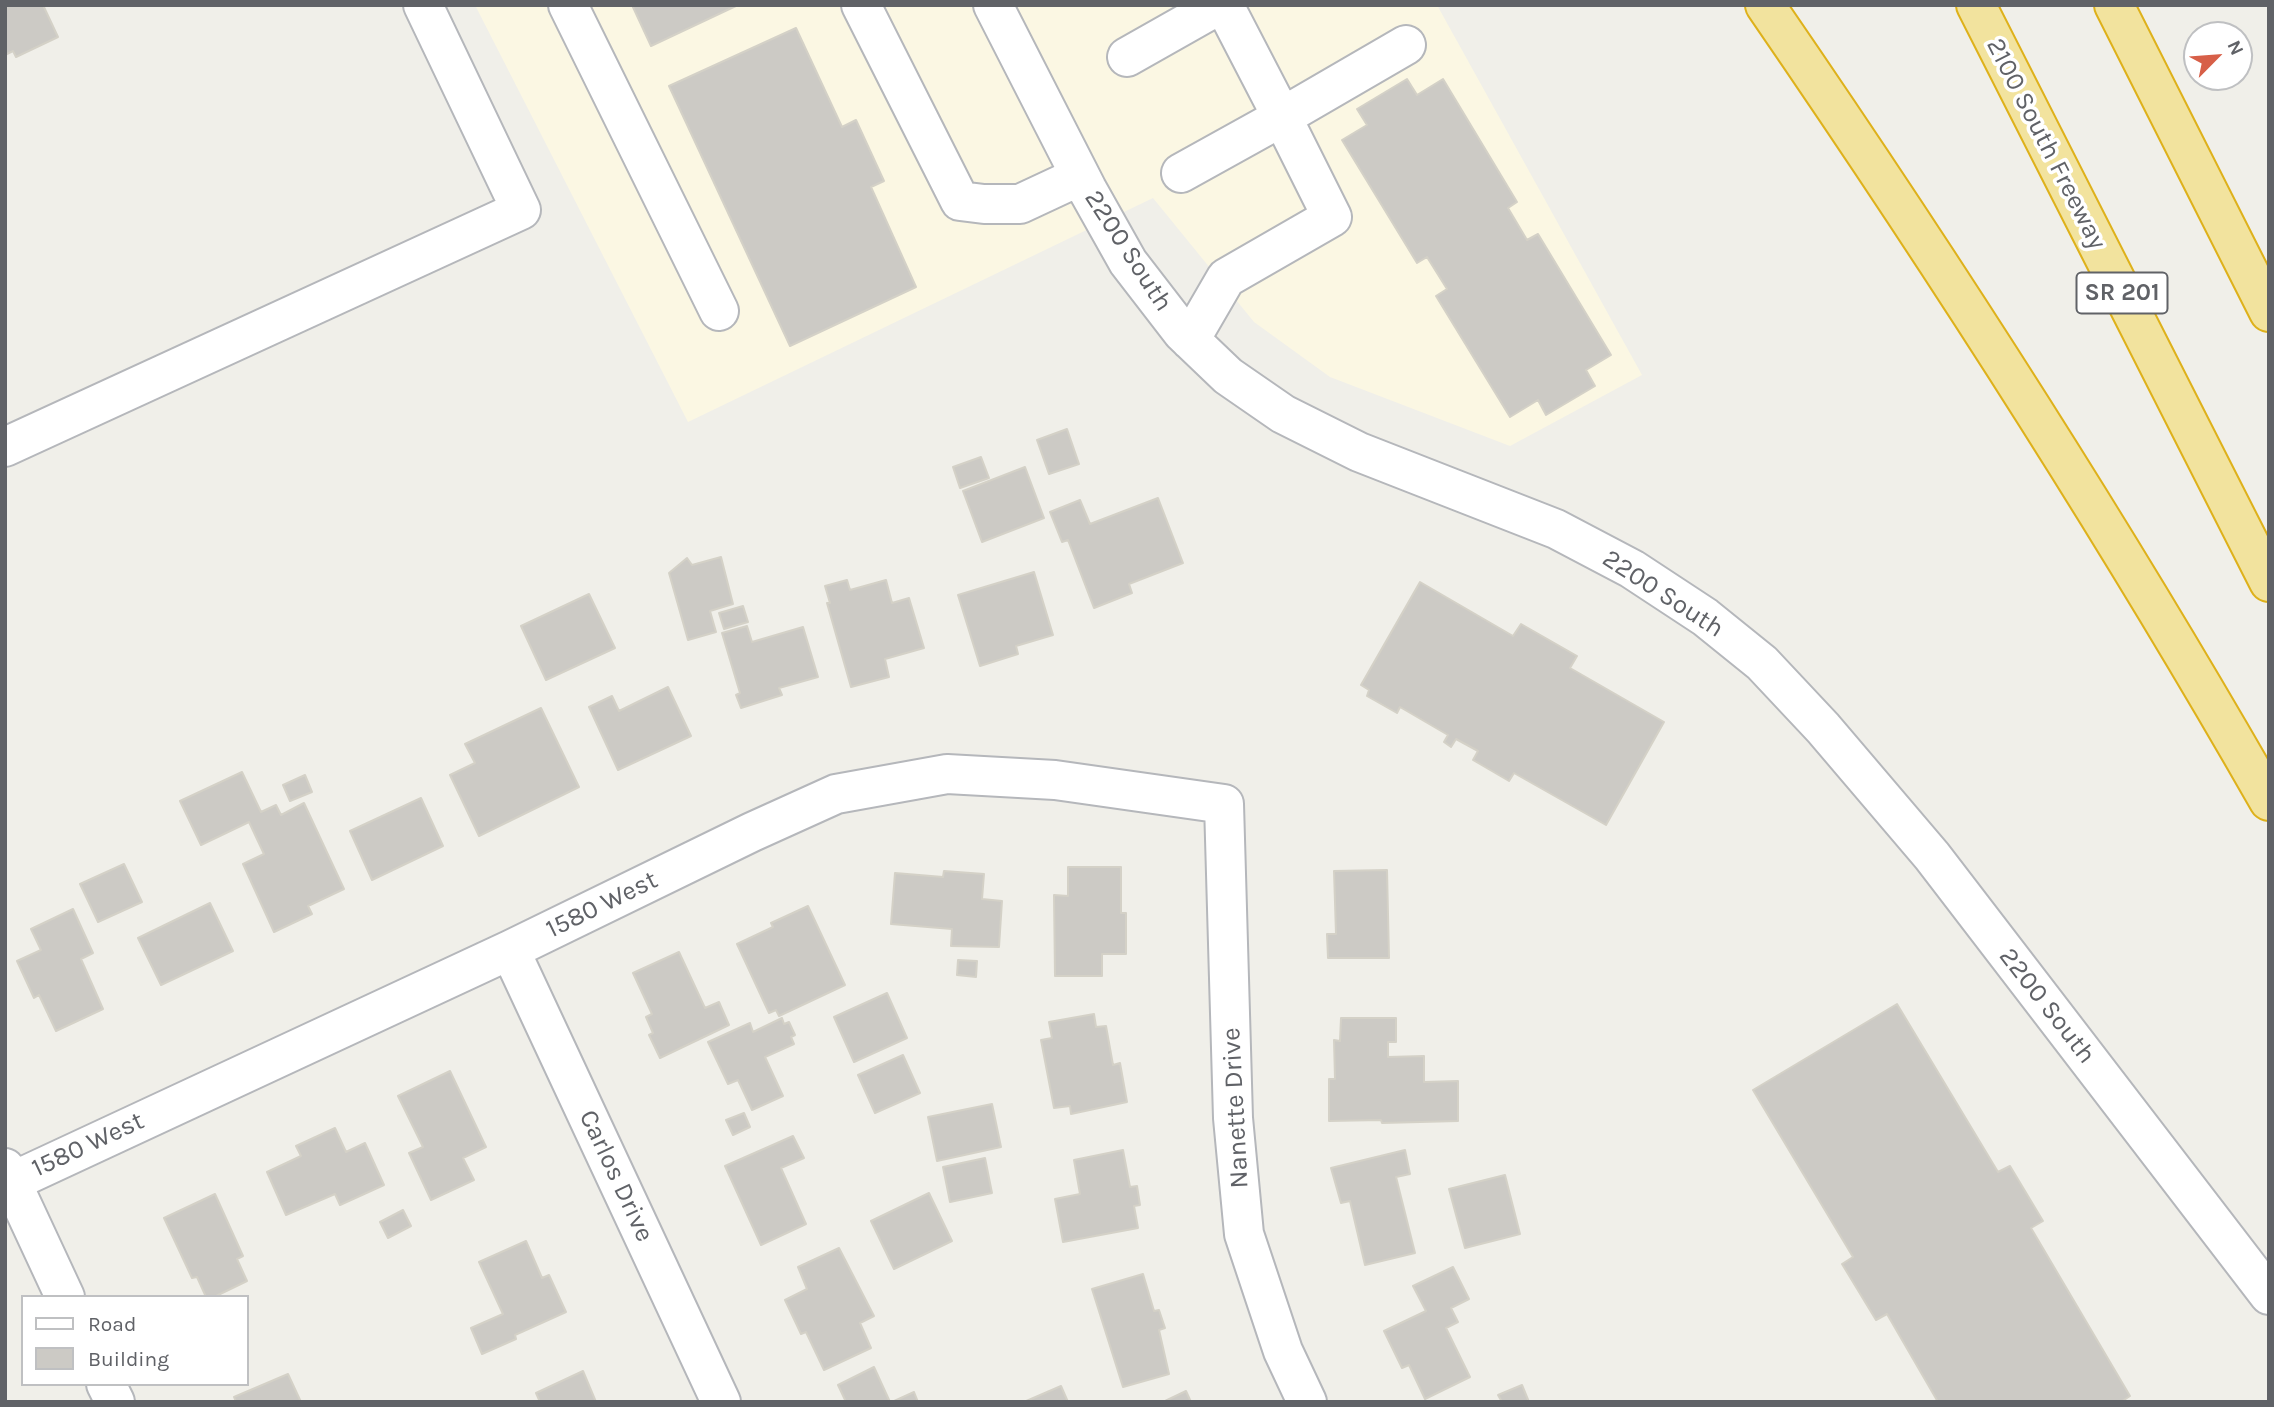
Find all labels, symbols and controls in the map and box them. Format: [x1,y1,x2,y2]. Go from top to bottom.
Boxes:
north arrow [2183,21,2253,91]
street label: 2100 South Freeway [1979,33,2113,255]
text: N [2222,37,2248,59]
street label: 2200 South [1077,185,1179,317]
road number: SR 201 [2076,272,2168,314]
street label: 2200 South [1597,543,1729,645]
street label: 1580 West [541,865,663,945]
street label: 2200 South [1992,942,2102,1070]
street label: Nanette Drive [1216,1027,1256,1189]
street label: 1580 West [27,1105,149,1185]
street label: Carlos Drive [572,1105,660,1247]
legend [21,1295,248,1386]
text: Road [88,1312,136,1336]
text: Building [88,1347,169,1371]

